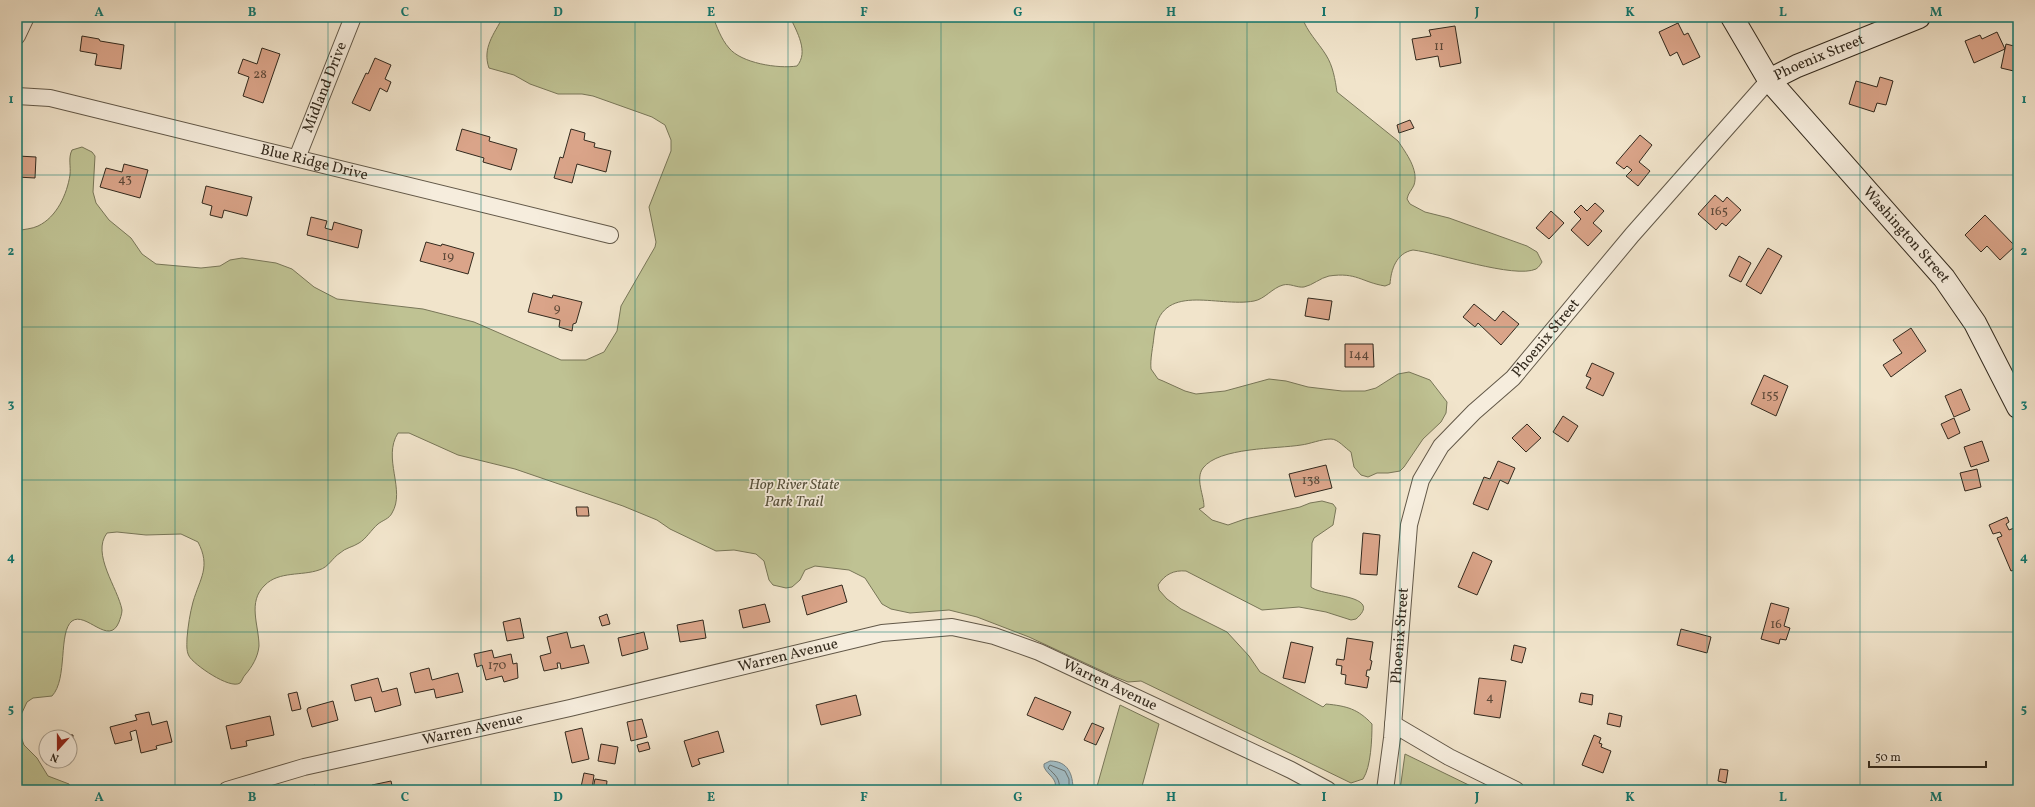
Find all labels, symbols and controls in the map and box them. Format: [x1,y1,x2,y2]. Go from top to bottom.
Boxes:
text: A [94,4,104,22]
text: B [248,4,257,22]
text: C [401,4,409,22]
text: D [553,4,563,22]
text: E [707,4,715,22]
text: F [860,4,868,22]
text: G [1013,4,1023,22]
text: H [1166,4,1176,22]
text: I [1322,4,1327,22]
text: J [1474,4,1480,22]
text: K [1625,4,1635,22]
text: L [1779,4,1787,22]
text: M [1930,4,1943,22]
street label: Phoenix Street [1770,29,1868,86]
house number: 11 [1434,38,1444,56]
street label: Midland Drive [298,39,353,136]
house number: 28 [253,66,267,84]
text: 1 [8,91,14,109]
text: 1 [2021,91,2027,109]
street label: Blue Ridge Drive [258,139,370,186]
house number: 43 [118,171,132,189]
street label: Washington Street [1858,182,1955,287]
house number: 165 [1710,203,1728,221]
text: 2 [8,243,15,261]
text: 2 [2021,243,2028,261]
house number: 19 [442,248,454,266]
street label: Phoenix Street [1507,294,1585,382]
house number: 9 [554,300,561,318]
house number: 144 [1349,346,1370,364]
house number: 155 [1761,387,1779,405]
text: 3 [8,396,15,414]
text: 3 [2021,396,2028,414]
house number: 138 [1302,472,1320,490]
park label: Hop River State Park Trail [749,475,840,513]
text: 4 [7,549,15,567]
text: 4 [2020,549,2028,567]
street label: Phoenix Street [1386,587,1414,685]
house number: 16 [1770,616,1782,634]
street label: Warren Avenue [736,633,840,678]
street label: Warren Avenue [1059,654,1161,716]
house number: 170 [488,657,507,675]
house number: 4 [1486,689,1494,707]
text: 5 [8,701,14,719]
text: 5 [2021,701,2027,719]
street label: Warren Avenue [420,708,525,751]
north arrow [38,729,78,769]
scale bar [1869,743,1986,769]
text: N [49,749,61,765]
text: 50 m [1875,750,1901,766]
text: A [94,789,104,807]
text: B [248,789,257,807]
text: C [401,789,409,807]
text: D [553,789,563,807]
text: E [707,789,715,807]
text: F [860,789,868,807]
text: G [1013,789,1023,807]
text: H [1166,789,1176,807]
text: I [1322,789,1327,807]
text: J [1474,789,1480,807]
text: K [1625,789,1635,807]
text: L [1779,789,1787,807]
text: M [1930,789,1943,807]

